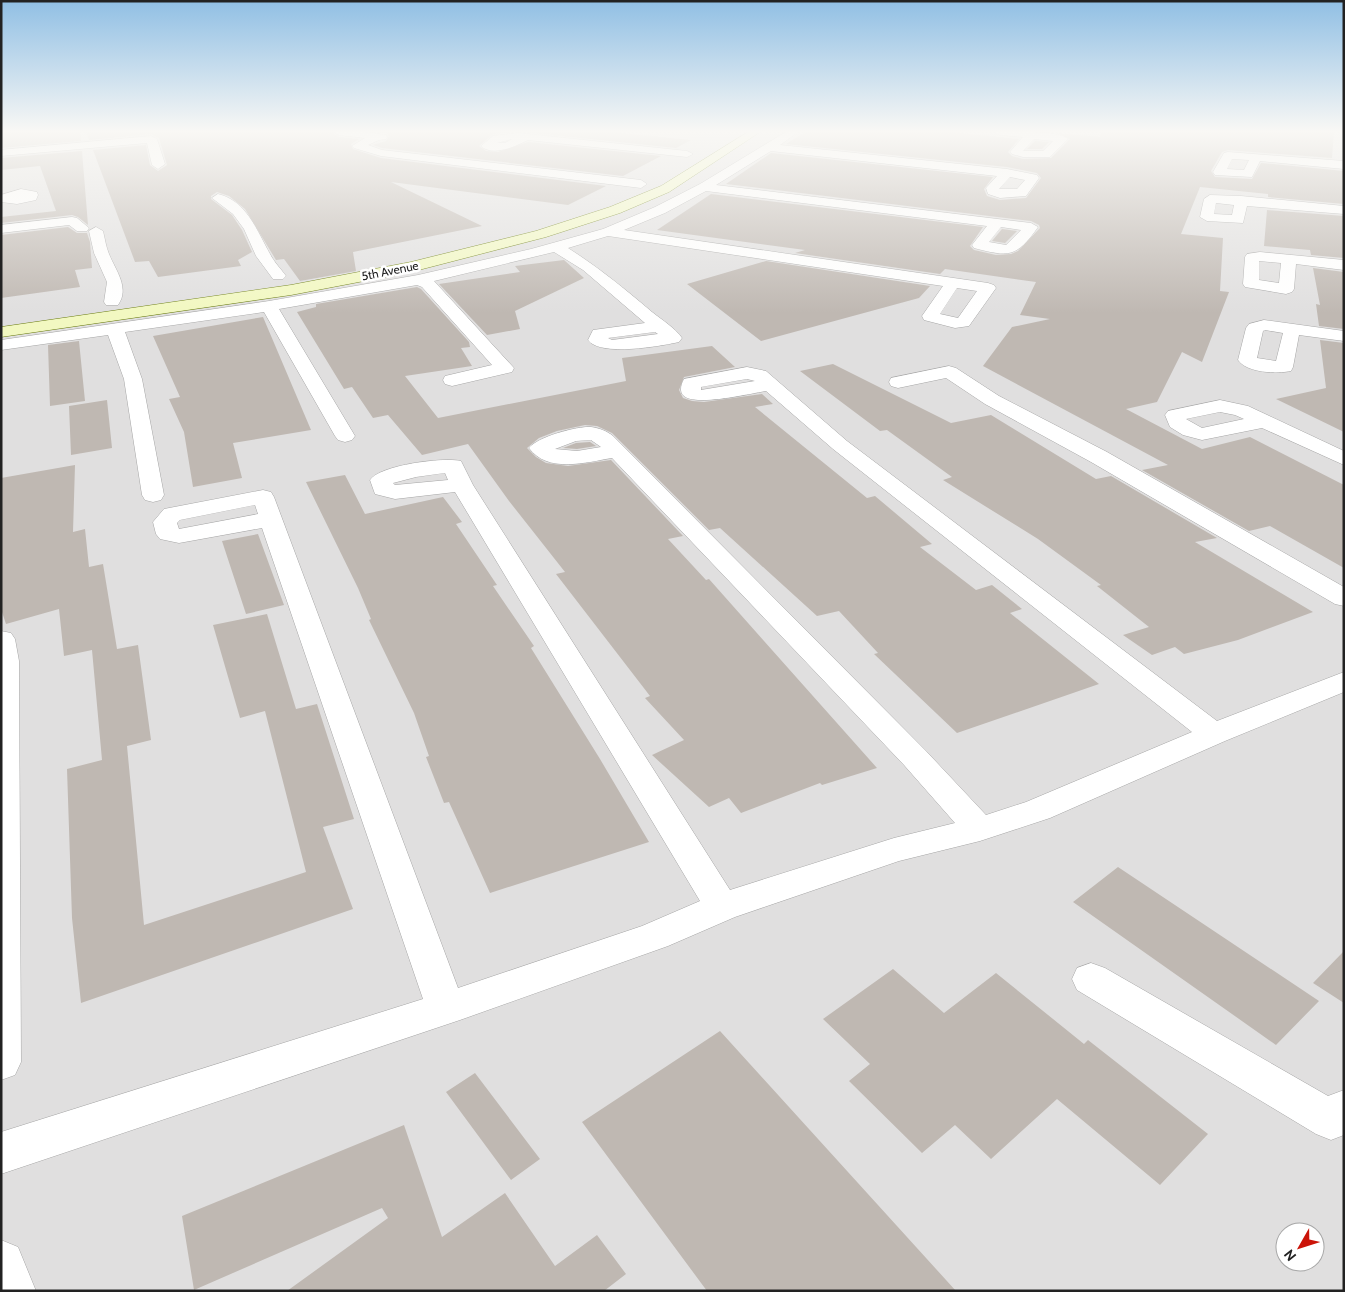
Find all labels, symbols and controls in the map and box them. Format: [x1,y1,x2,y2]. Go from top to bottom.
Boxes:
street label: 5th Avenue [360,258,420,283]
north arrow [1275,1222,1325,1272]
text: N [1280,1246,1300,1265]

